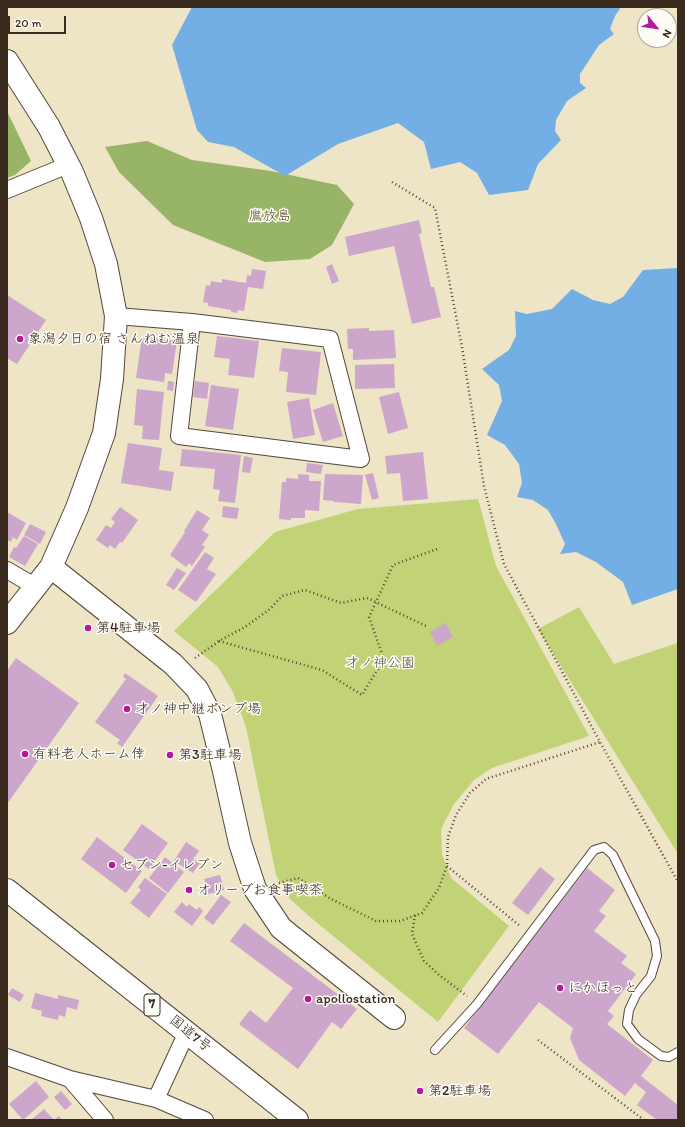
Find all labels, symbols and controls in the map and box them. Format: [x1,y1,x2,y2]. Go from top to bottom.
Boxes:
scale bar [10,8,68,34]
north arrow [637,8,677,48]
text: 20 m [15,16,42,30]
text: N [660,27,675,40]
park label: 鷹放島 [249,208,291,224]
place label: 象潟夕日の宿 さんねむ温泉 [28,331,199,347]
marker: 象潟夕日の宿 さんねむ温泉 [15,334,25,344]
place label: 第4駐車場 [96,620,160,636]
marker: 第4駐車場 [83,623,93,633]
park label: 才ノ神公園 [345,655,415,671]
place label: 才ノ神中継ポンプ場 [135,701,261,717]
marker: 才ノ神中継ポンプ場 [122,704,132,714]
place label: 有料老人ホーム倖 [33,746,145,762]
place label: 第3駐車場 [178,747,242,763]
marker: 有料老人ホーム倖 [20,749,30,759]
marker: 第3駐車場 [165,750,175,760]
place label: セブン-イレブン [120,857,224,873]
marker: セブン-イレブン [107,860,117,870]
place label: オリーブお食事喫茶 [197,882,323,898]
marker: オリーブお食事喫茶 [184,885,194,895]
place label: にかほっと [568,980,638,996]
marker: にかほっと [555,983,565,993]
place label: apollostation [316,991,395,1007]
road number: 7 [144,994,160,1016]
marker: apollostation [303,994,313,1004]
street label: 国道7号 [166,1012,214,1056]
place label: 第2駐車場 [428,1083,491,1099]
marker: 第2駐車場 [415,1086,425,1096]

